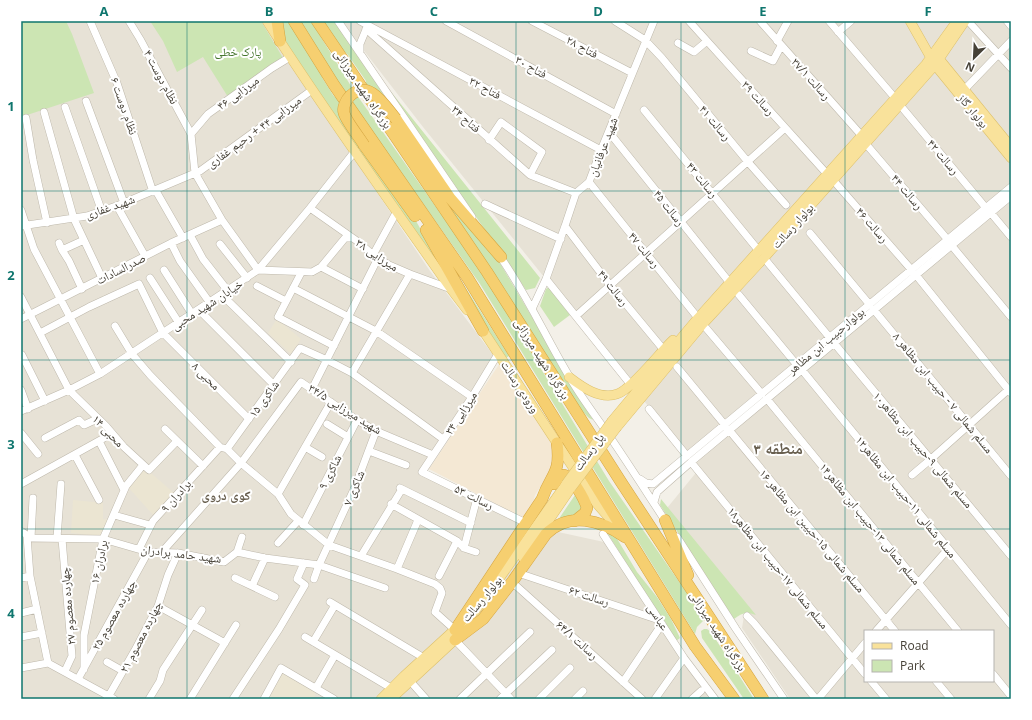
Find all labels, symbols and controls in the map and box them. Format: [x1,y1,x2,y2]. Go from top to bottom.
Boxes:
text: A [100,2,109,20]
text: B [265,2,274,20]
text: C [430,2,438,20]
text: D [593,2,603,20]
text: E [759,2,767,20]
text: F [924,2,932,20]
street label: فتاح ۲۸ [563,31,601,62]
north arrow [954,38,994,78]
park label: پارک خطی [215,43,262,60]
street label: نظام دوست ۴ [140,46,183,107]
street label: بزرگراه شهید میرزائی [330,46,396,132]
street label: فتاح ۳۰ [512,51,550,82]
street label: رسالت ۳۷/۱ [788,54,835,104]
text: N [963,59,977,76]
street label: میرزایی ۴۶ [213,71,262,114]
street label: فتاح ۳۲ [466,72,504,103]
street label: نظام دوست ۶ [107,75,142,137]
street label: رسالت ۳۹ [738,76,779,119]
street label: بولوار گاز [953,89,993,132]
street label: میرزایی ۴۴ + رحیم غفاری [203,91,305,172]
text: 1 [7,97,15,115]
street label: فتاح ۳۴ [448,101,485,136]
street label: رسالت ۴۱ [695,101,736,144]
street label: شهید عرفانیان [583,115,622,179]
street label: رسالت ۴۲ [923,135,964,178]
street label: رسالت ۴۳ [683,158,722,202]
street label: رسالت ۴۴ [887,170,928,213]
street label: رسالت ۴۵ [650,186,689,230]
street label: شهید غفاری [83,190,137,223]
street label: بولوار رسالت [768,199,818,252]
street label: رسالت ۴۶ [852,203,893,246]
street label: رسالت ۴۷ [625,228,664,272]
street label: میرزایی ۳۸ [352,234,402,275]
street label: صدرالسادات [93,249,148,288]
text: 2 [7,266,15,284]
street label: رسالت ۴۹ [594,266,633,310]
street label: خیابان شهید محبی [168,275,246,334]
street label: بولوارحبیب ابن مظاهر [783,303,868,379]
street label: بزرگراه شهید میرزائی [511,315,574,403]
street label: مسلم شمالی ۷ - حبیب ابن مظاهر ۸ [889,329,998,457]
street label: ورودی رسالت [497,357,544,416]
street label: محبی ۸ [188,358,224,394]
street label: شاکری ۱۵ [244,377,283,421]
street label: شهید میرزایی ۳۴/۵ [305,379,385,438]
street label: میرزایی ۳۴ [440,388,481,438]
street label: مسلم شمالی ۹-حبیب ابن مظاهر۱۰ [870,388,977,512]
street label: محبی ۱۴ [89,411,128,451]
street label: پل رسالت [569,429,608,474]
street label: مسلم شمالی ۱۱-حبیب ابن مظاهر۱۲ [852,432,961,561]
text: 3 [7,435,15,453]
district label: منطقه ۳ [753,437,803,459]
street label: شاکری ۹ [314,451,346,492]
street label: مسلم شمالی ۱۳-حبیب ابن مظاهر۱۴ [816,459,925,588]
street label: مسلم شمالی ۱۵-حبیبن ابن مظاهر ۱۶ [756,465,869,596]
street label: شاکری ۷ [339,468,369,508]
street label: برادران ۹ [156,475,195,516]
street label: رسالت ۵۳ [452,480,497,514]
district label: کوی دروی [201,486,251,504]
street label: مسلم شمالی ۱۷-حبیب ابن مظاهر۱۸ [724,503,833,632]
street label: برادران ۱۶ [86,538,111,585]
street label: شهید حامد برادران [140,540,222,567]
street label: چهارده معصوم ۲۷ [56,566,79,646]
street label: بولوار رسالت [457,572,506,625]
street label: چهارده معصوم ۲۵ [87,576,140,653]
street label: رسالت ۶۲ [567,581,612,610]
street label: بزرگراه شهید میرزائی [686,587,751,674]
street label: چهارده معصوم ۲۱ [115,598,166,675]
street label: عباسی [643,600,673,633]
text: 4 [7,604,15,622]
street label: رسالت ۶۴/۱ [552,616,602,663]
legend [864,630,994,682]
text: Road [900,637,929,654]
text: Park [900,657,926,674]

